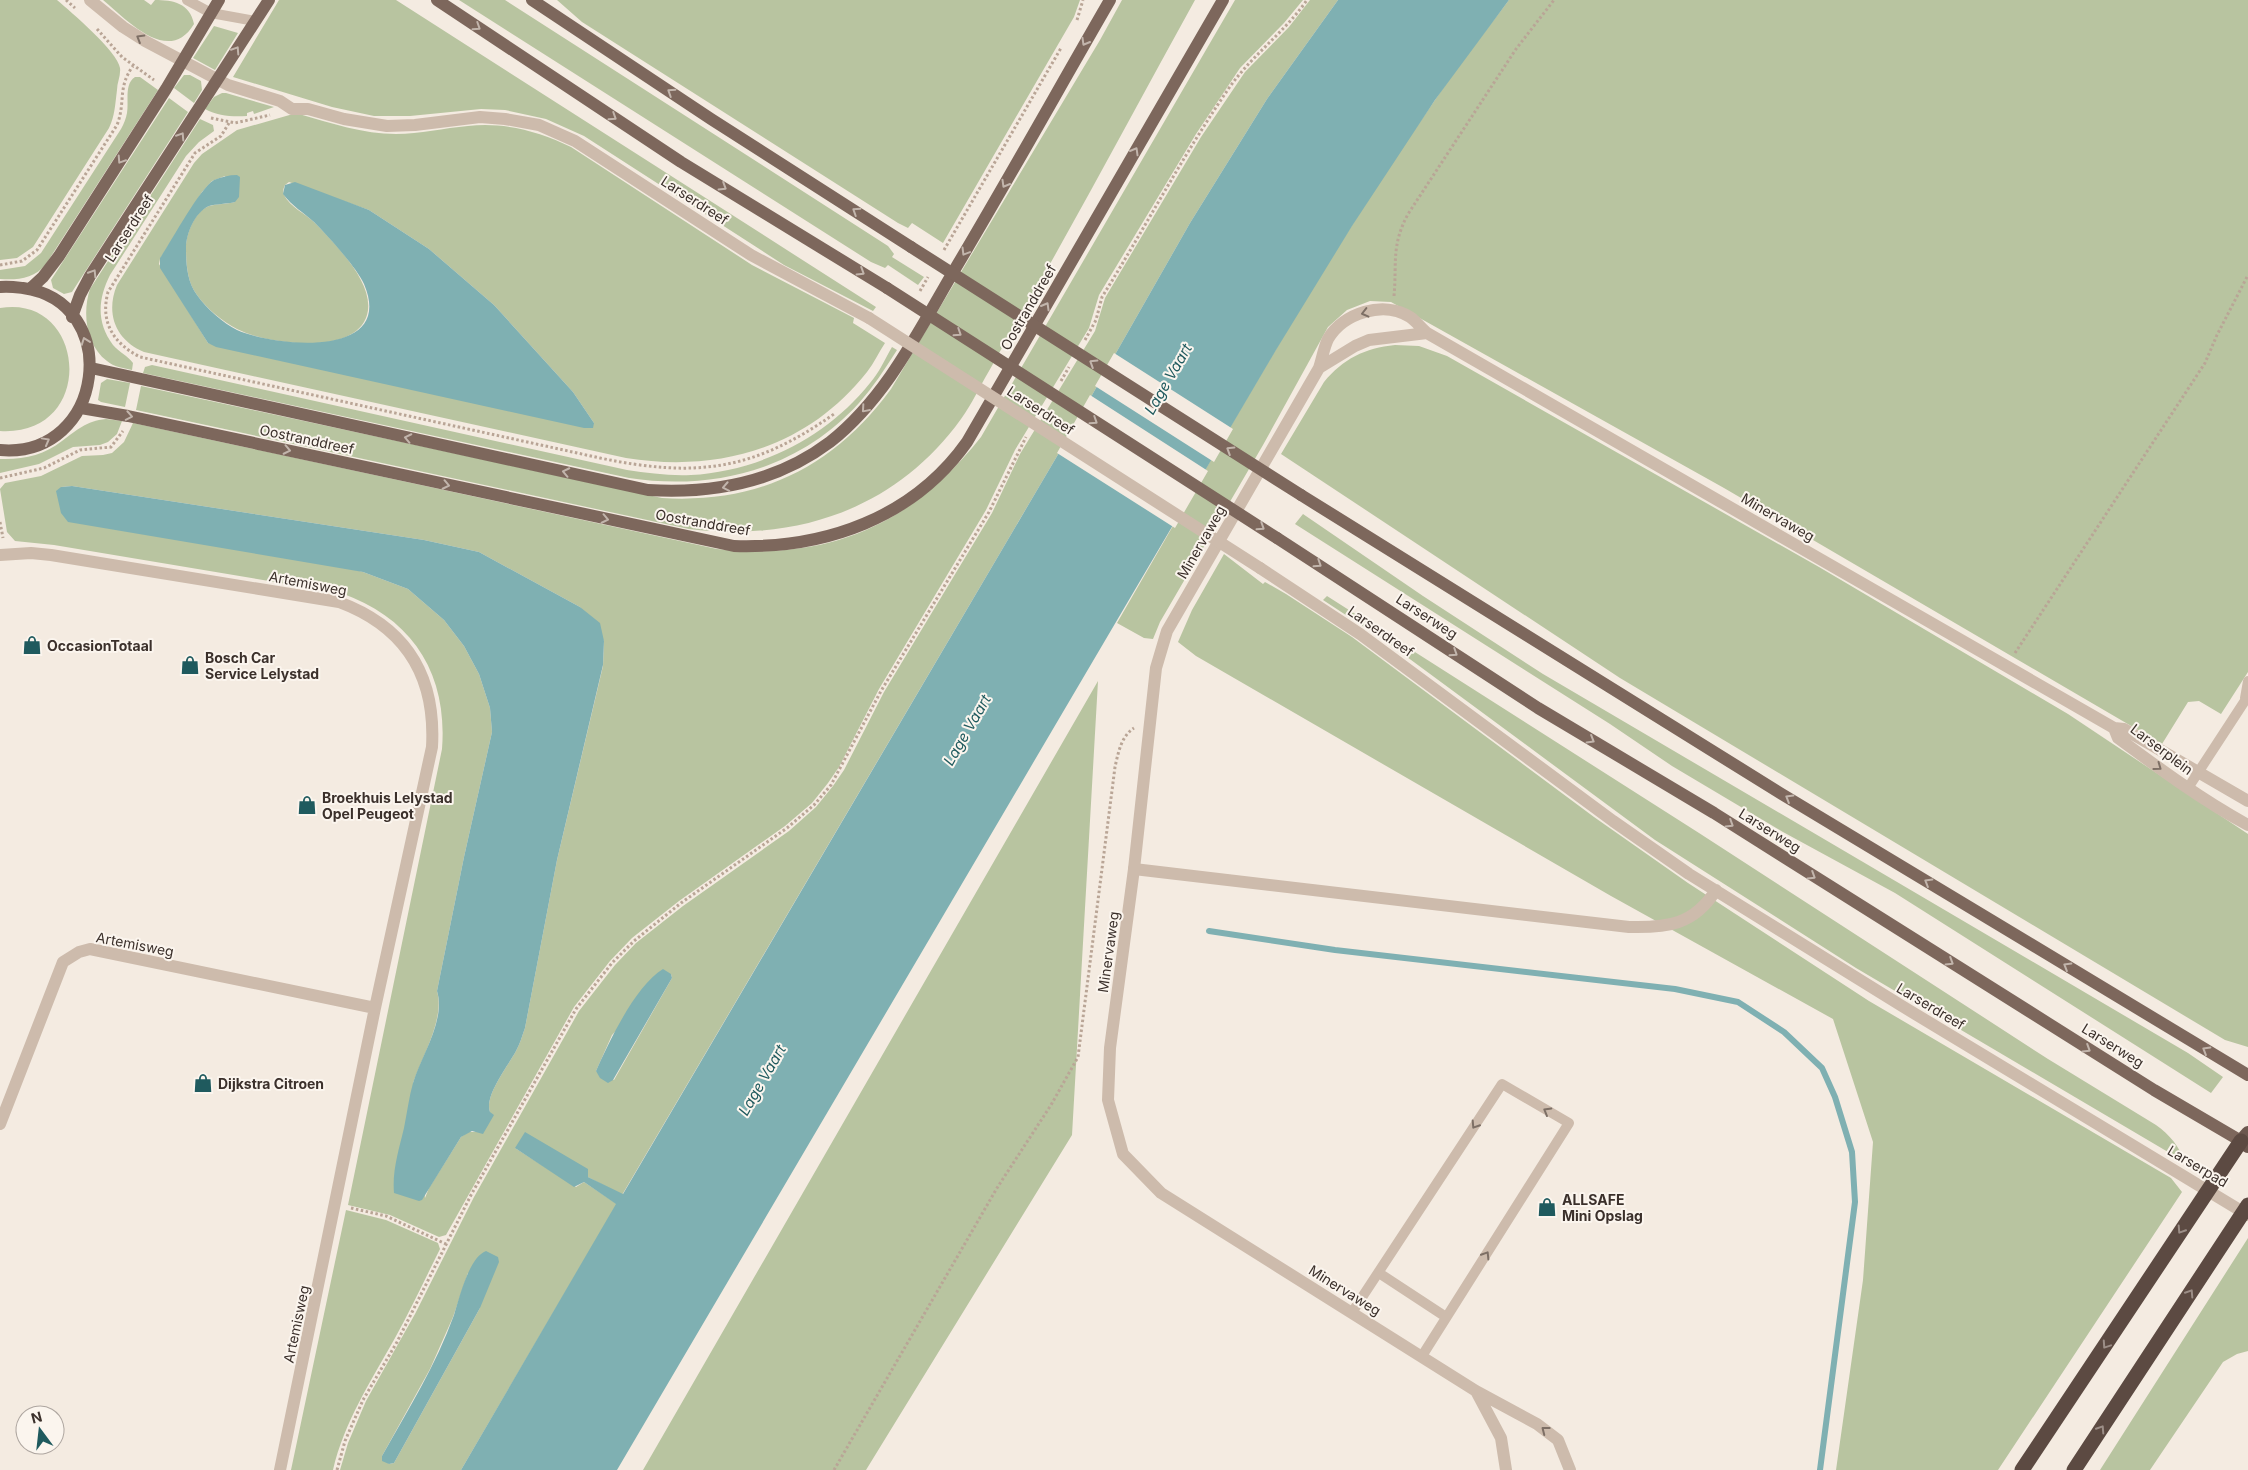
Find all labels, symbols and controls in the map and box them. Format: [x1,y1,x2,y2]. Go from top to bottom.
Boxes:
one-way arrow [472,21,481,30]
one-way arrow [136,35,145,45]
one-way arrow [1082,37,1092,46]
one-way arrow [230,47,239,56]
one-way arrow [667,89,676,98]
one-way arrow [608,110,617,120]
one-way arrow [174,133,184,142]
one-way arrow [1129,147,1139,156]
one-way arrow [118,154,127,163]
street label: Larserdreef [658,172,732,228]
one-way arrow [1001,178,1011,187]
one-way arrow [717,181,726,191]
street label: Larserdreef [101,191,157,265]
one-way arrow [852,208,861,217]
one-way arrow [962,246,972,255]
street label: Oostranddreef [997,261,1059,353]
one-way arrow [856,266,865,276]
one-way arrow [86,269,96,278]
one-way arrow [1040,303,1050,312]
one-way arrow [1360,307,1369,318]
one-way arrow [952,327,961,336]
one-way arrow [81,337,91,346]
water label: Lage Vaart [1140,339,1196,418]
one-way arrow [1090,359,1099,369]
street label: Larserdreef [1004,382,1078,438]
one-way arrow [862,403,871,412]
one-way arrow [124,411,133,421]
one-way arrow [1089,414,1098,424]
street label: Oostranddreef [258,421,356,457]
one-way arrow [403,433,412,443]
one-way arrow [41,437,50,447]
one-way arrow [283,444,292,455]
one-way arrow [1227,447,1236,456]
one-way arrow [562,467,571,478]
one-way arrow [442,479,451,489]
one-way arrow [722,481,731,491]
street label: Minervaweg [1738,489,1818,545]
street label: Minervaweg [1173,502,1229,582]
street label: Oostranddreef [654,505,752,539]
one-way arrow [601,513,610,524]
one-way arrow [1255,521,1264,531]
one-way arrow [1312,558,1322,567]
street label: Artemisweg [268,567,348,599]
street label: Larserweg [1393,590,1461,642]
street label: Larserdreef [1345,602,1417,660]
shop icon: OccasionTotaal [21,634,43,656]
place label: OccasionTotaal [47,637,153,654]
one-way arrow [1448,647,1458,656]
place label: Bosch Car Service Lelystad [205,649,319,682]
shop icon: Bosch Car Service Lelystad [179,654,201,676]
water label: Lage Vaart [939,690,995,769]
street label: Larserplein [2127,720,2197,778]
one-way arrow [1586,734,1595,744]
one-way arrow [2152,761,2161,770]
place label: Broekhuis Lelystad Opel Peugeot [322,789,453,822]
shop icon: Broekhuis Lelystad Opel Peugeot [296,794,318,816]
one-way arrow [1785,795,1794,805]
street label: Larserweg [1736,804,1804,856]
one-way arrow [1725,818,1734,827]
one-way arrow [1807,869,1816,879]
one-way arrow [1924,879,1933,889]
street label: Minervaweg [1094,910,1122,994]
street label: Artemisweg [95,928,175,960]
one-way arrow [1944,956,1953,965]
one-way arrow [2064,962,2073,972]
street label: Larserdreef [1894,979,1968,1033]
street label: Larserweg [2079,1019,2147,1071]
water label: Lage Vaart [734,1040,790,1119]
one-way arrow [2082,1042,2091,1052]
one-way arrow [2203,1046,2212,1056]
shop icon: Dijkstra Citroen [192,1072,214,1094]
place label: Dijkstra Citroen [218,1075,324,1092]
one-way arrow [1543,1107,1552,1117]
one-way arrow [1472,1120,1482,1129]
street label: Larserpad [2165,1141,2231,1191]
place label: ALLSAFE Mini Opslag [1562,1191,1643,1224]
shop icon: ALLSAFE Mini Opslag [1536,1196,1558,1218]
one-way arrow [2178,1225,2188,1234]
one-way arrow [1480,1251,1490,1260]
street label: Minervaweg [1306,1261,1384,1319]
street label: Artemisweg [279,1284,313,1364]
one-way arrow [2184,1289,2193,1299]
one-way arrow [2103,1340,2112,1349]
north arrow [15,1405,65,1455]
text: N [29,1407,44,1427]
one-way arrow [2094,1425,2104,1434]
one-way arrow [1542,1427,1551,1435]

